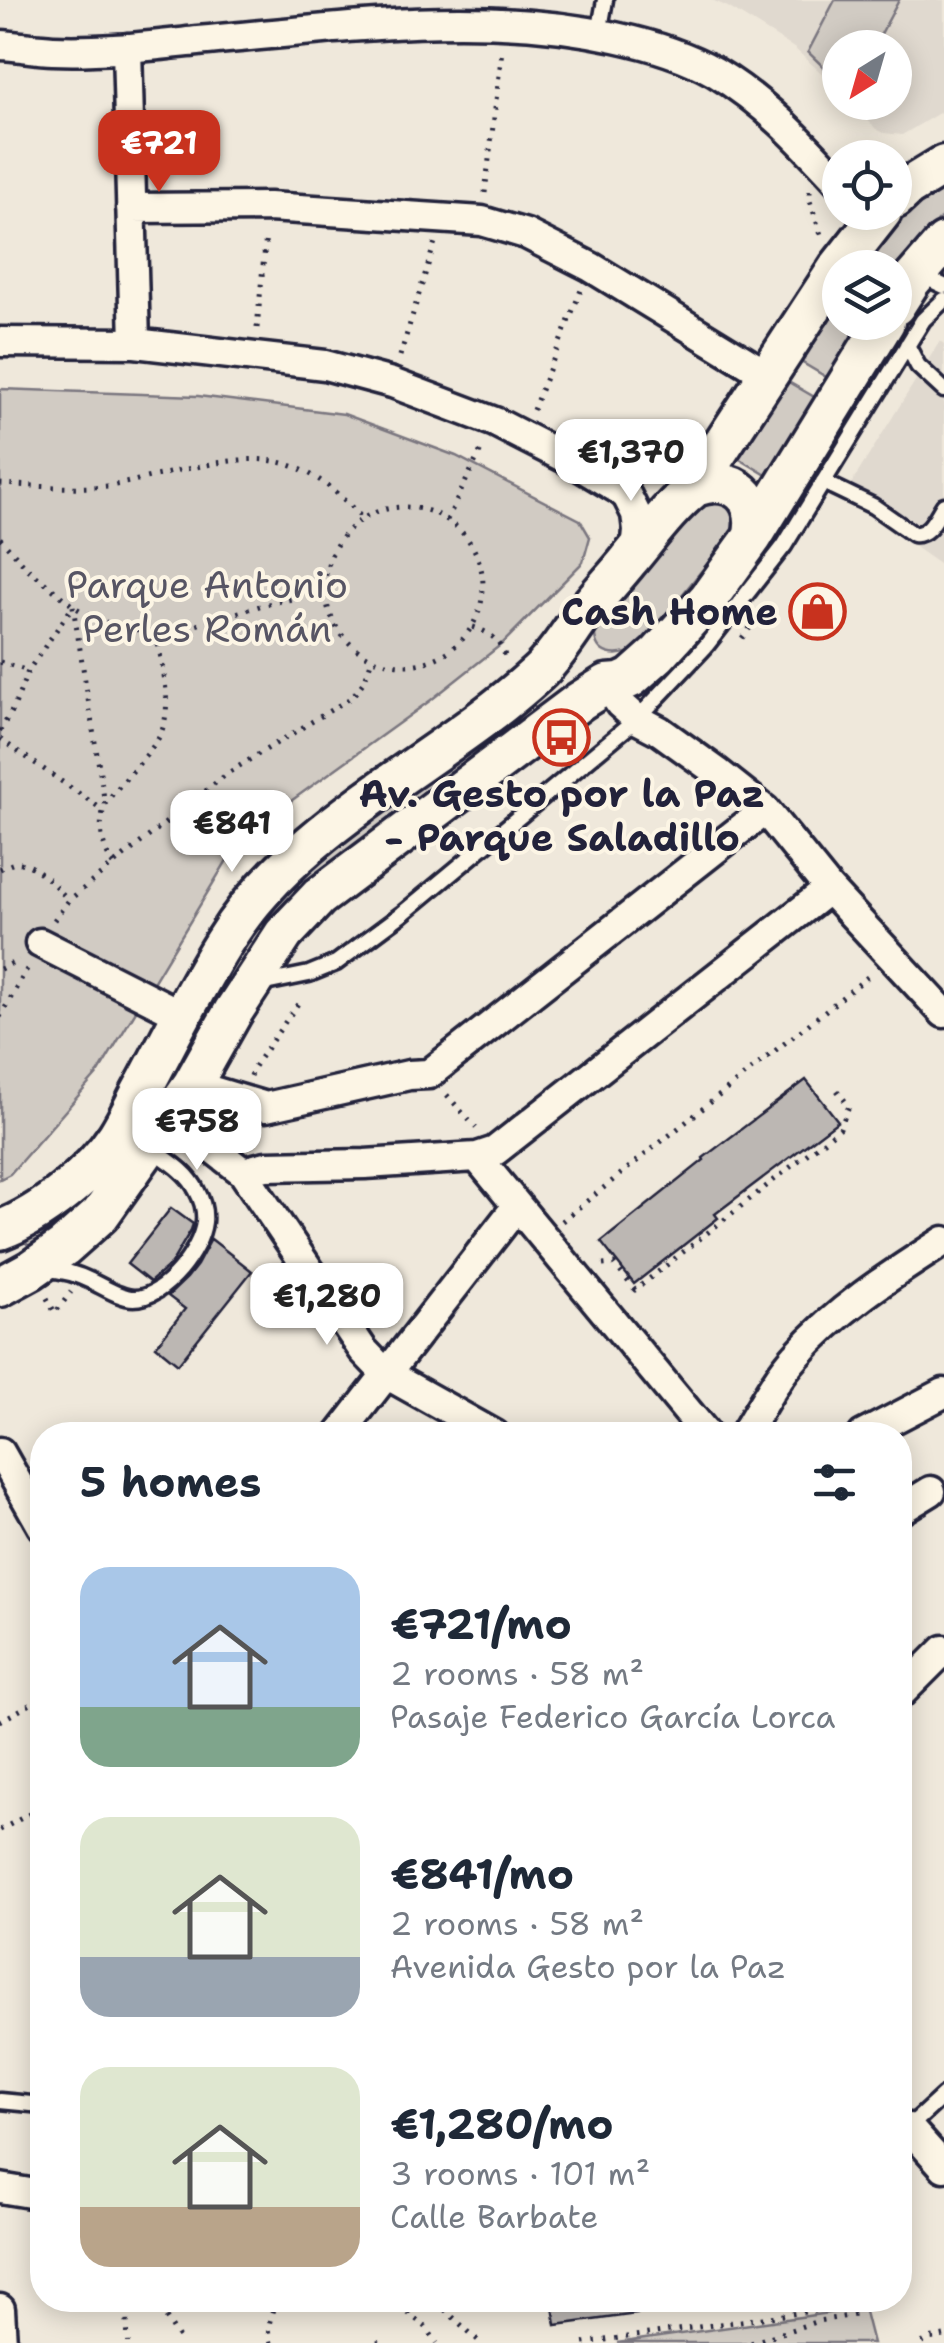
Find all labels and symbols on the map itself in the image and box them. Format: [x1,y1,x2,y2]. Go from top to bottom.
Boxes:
north arrow [822,30,912,120]
pin: €721 [100,110,218,195]
pin: €1,370 [550,419,712,504]
park label: Parque Antonio Perles Román [66,559,348,654]
shop icon: Cash Home [787,582,847,642]
place label: Cash Home [561,586,778,637]
bus stop icon: Av. Gesto por la Paz - Parque Saladillo [532,707,592,767]
place label: Av. Gesto por la Paz - Parque Saladillo [359,768,765,863]
pin: €841 [173,790,291,875]
pin: €758 [138,1088,256,1173]
pin: €1,280 [246,1263,408,1348]

